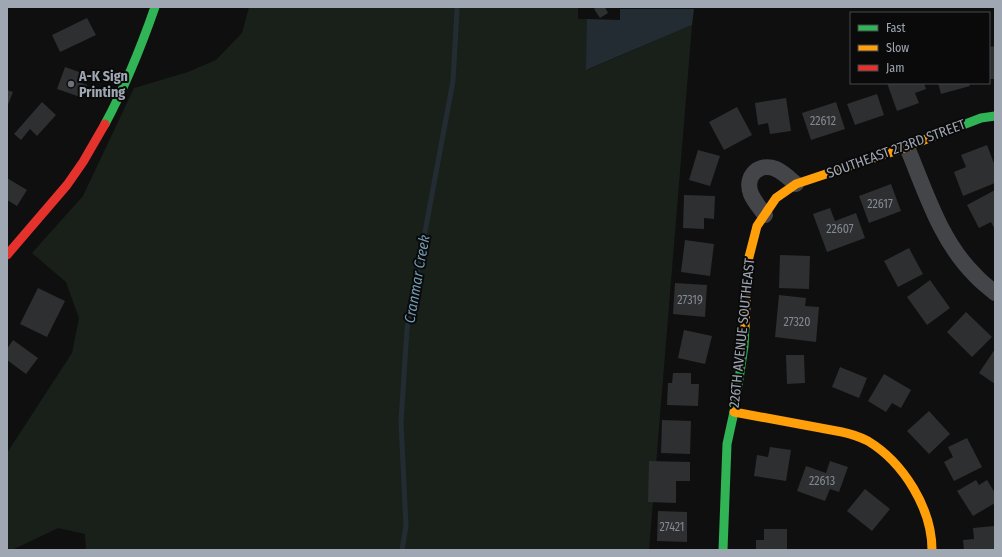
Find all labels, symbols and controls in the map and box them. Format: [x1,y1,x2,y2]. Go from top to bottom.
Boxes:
legend [850,12,990,84]
text: Fast [886,21,905,35]
text: Slow [886,41,909,55]
text: Jam [886,61,904,75]
place label: A-K Sign Printing [78,68,128,101]
marker: A-K Sign Printing [66,79,76,89]
house number: 22612 [810,114,836,128]
street label: SOUTHEAST 273RD STREET [824,116,968,182]
house number: 22617 [867,197,893,211]
house number: 22607 [826,222,854,236]
water label: Cranmar Creek [400,233,434,325]
street label: 226TH AVENUE SOUTHEAST [726,257,758,409]
house number: 27319 [677,293,703,307]
house number: 27320 [784,315,810,329]
house number: 22613 [809,474,835,488]
house number: 27421 [659,520,685,534]

